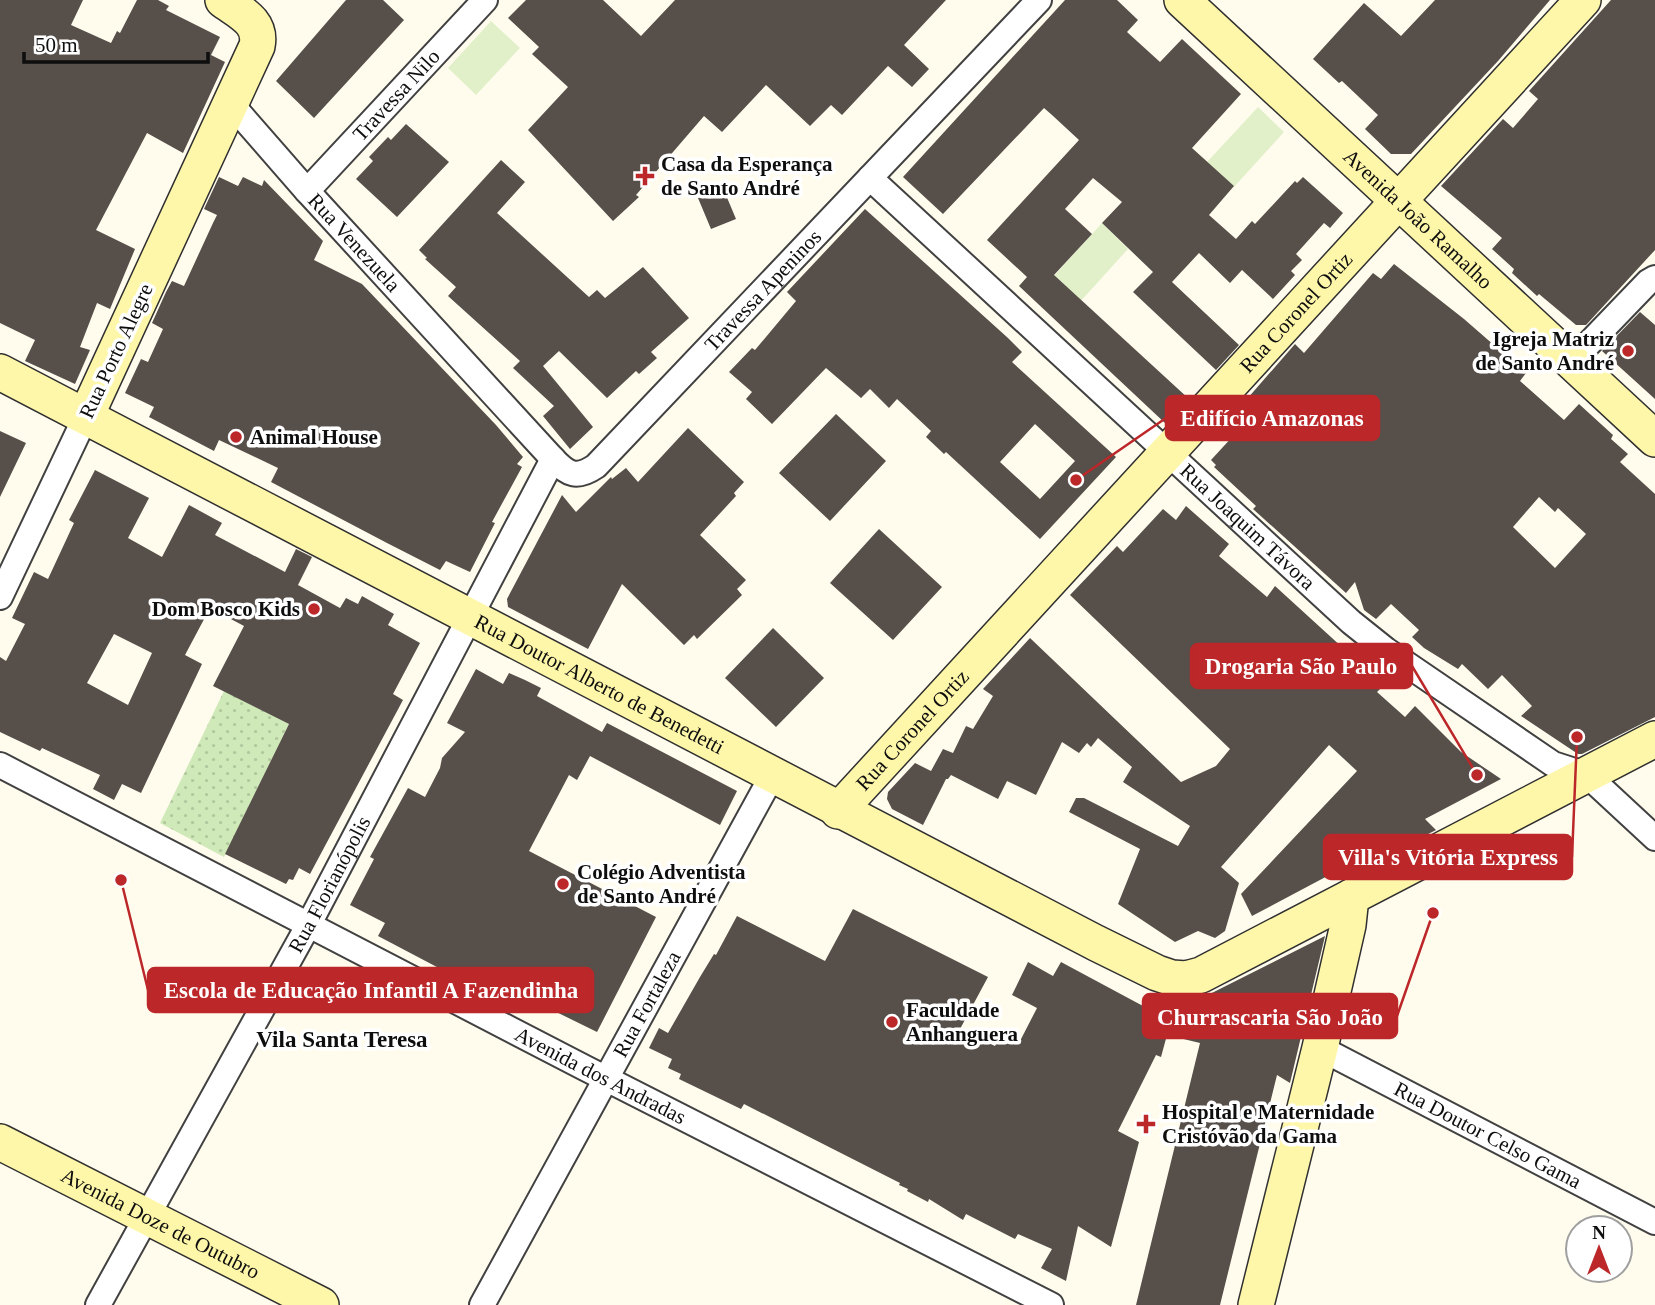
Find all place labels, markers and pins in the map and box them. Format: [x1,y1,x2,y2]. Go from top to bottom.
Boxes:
place label: Casa da Esperança de Santo André [661,152,833,200]
marker: Casa da Esperança de Santo André [635,166,655,186]
place label: Igreja Matriz de Santo André [1475,327,1614,375]
marker: Igreja Matriz de Santo André [1620,343,1636,359]
callout: Edifício Amazonas [1166,396,1379,440]
place label: Animal House [250,425,378,449]
marker: Animal House [228,429,244,445]
place label: Dom Bosco Kids [152,597,300,621]
marker: Dom Bosco Kids [306,601,322,617]
callout: Drogaria São Paulo [1191,644,1412,688]
callout: Villa's Vitória Express [1324,835,1572,879]
place label: Colégio Adventista de Santo André [577,860,746,908]
marker: Colégio Adventista de Santo André [555,876,571,892]
callout: Escola de Educação Infantil A Fazendinha [148,968,593,1012]
callout: Churrascaria São João [1143,994,1397,1038]
place label: Faculdade Anhanguera [906,998,1019,1046]
marker: Faculdade Anhanguera [884,1014,900,1030]
place label: Hospital e Maternidade Cristóvão da Gama [1162,1100,1374,1148]
marker: Hospital e Maternidade Cristóvão da Gama [1136,1114,1156,1134]

